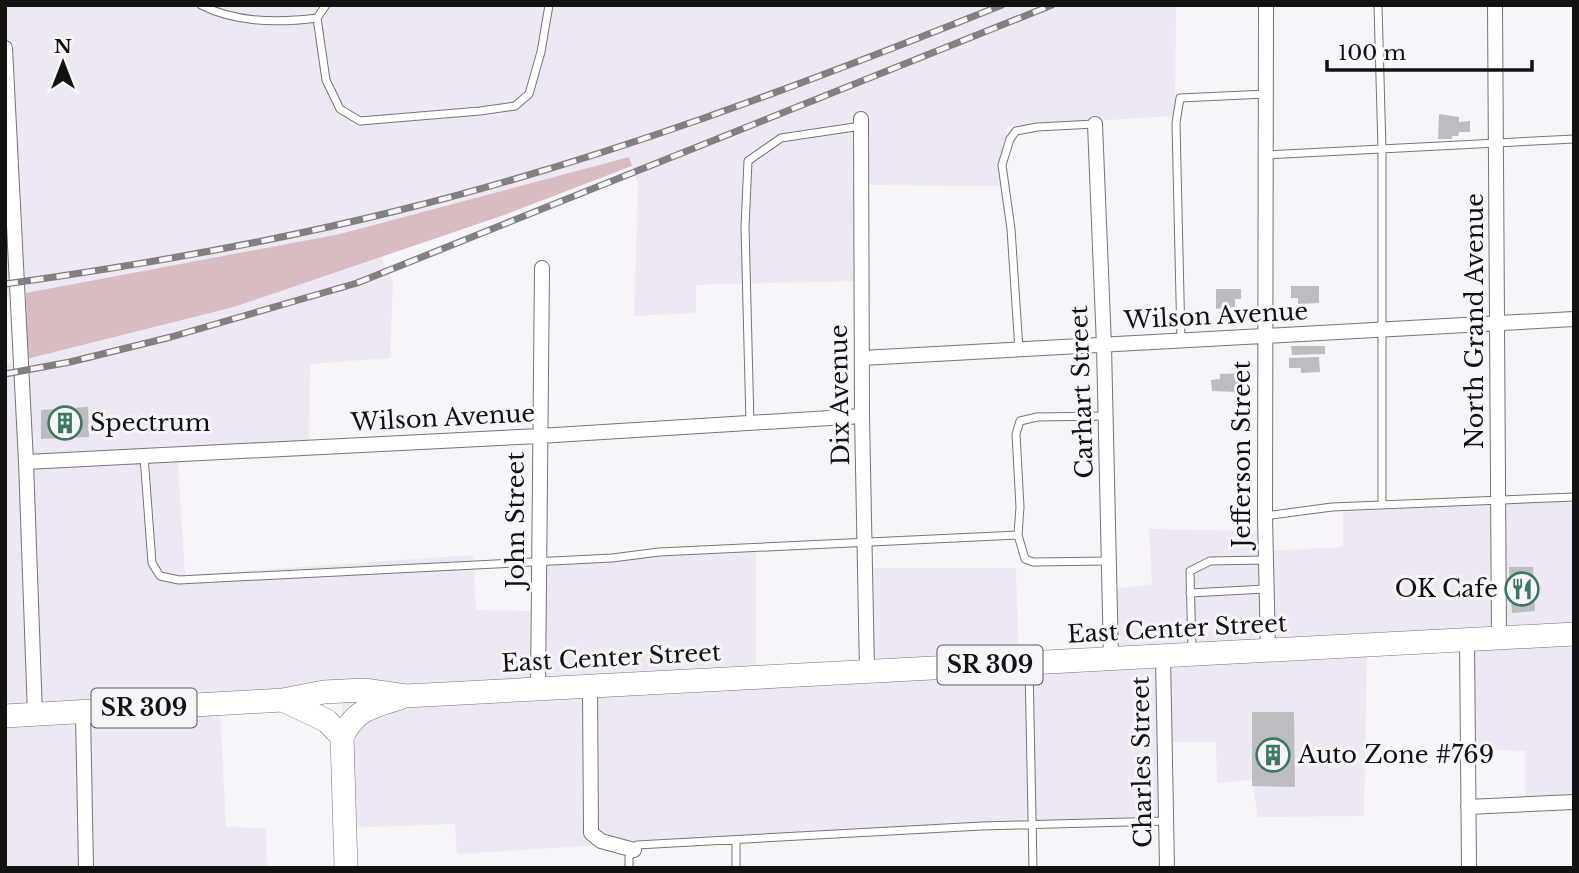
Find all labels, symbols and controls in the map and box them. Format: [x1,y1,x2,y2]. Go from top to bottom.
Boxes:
north arrow [28,28,98,98]
scale bar [1327,28,1532,72]
text: N [54,35,72,58]
text: 100 m [1338,40,1406,66]
street label: North Grand Avenue [1460,193,1489,449]
street label: Wilson Avenue [1122,296,1309,335]
street label: Carhart Street [1064,305,1099,479]
street label: Dix Avenue [824,324,855,466]
street label: Jefferson Street [1227,360,1256,551]
street label: Wilson Avenue [349,398,536,437]
building icon: Spectrum [46,404,84,442]
place label: Spectrum [90,408,211,437]
street label: John Street [501,452,530,591]
restaurant icon: OK Cafe [1503,570,1541,608]
place label: OK Cafe [1395,574,1498,603]
street label: East Center Street [1066,608,1288,649]
street label: East Center Street [500,637,722,678]
road number: SR 309 [937,646,1042,684]
street label: Charles Street [1126,676,1157,848]
road number: SR 309 [92,688,196,728]
building icon: Auto Zone #769 [1254,736,1292,774]
place label: Auto Zone #769 [1297,740,1494,769]

